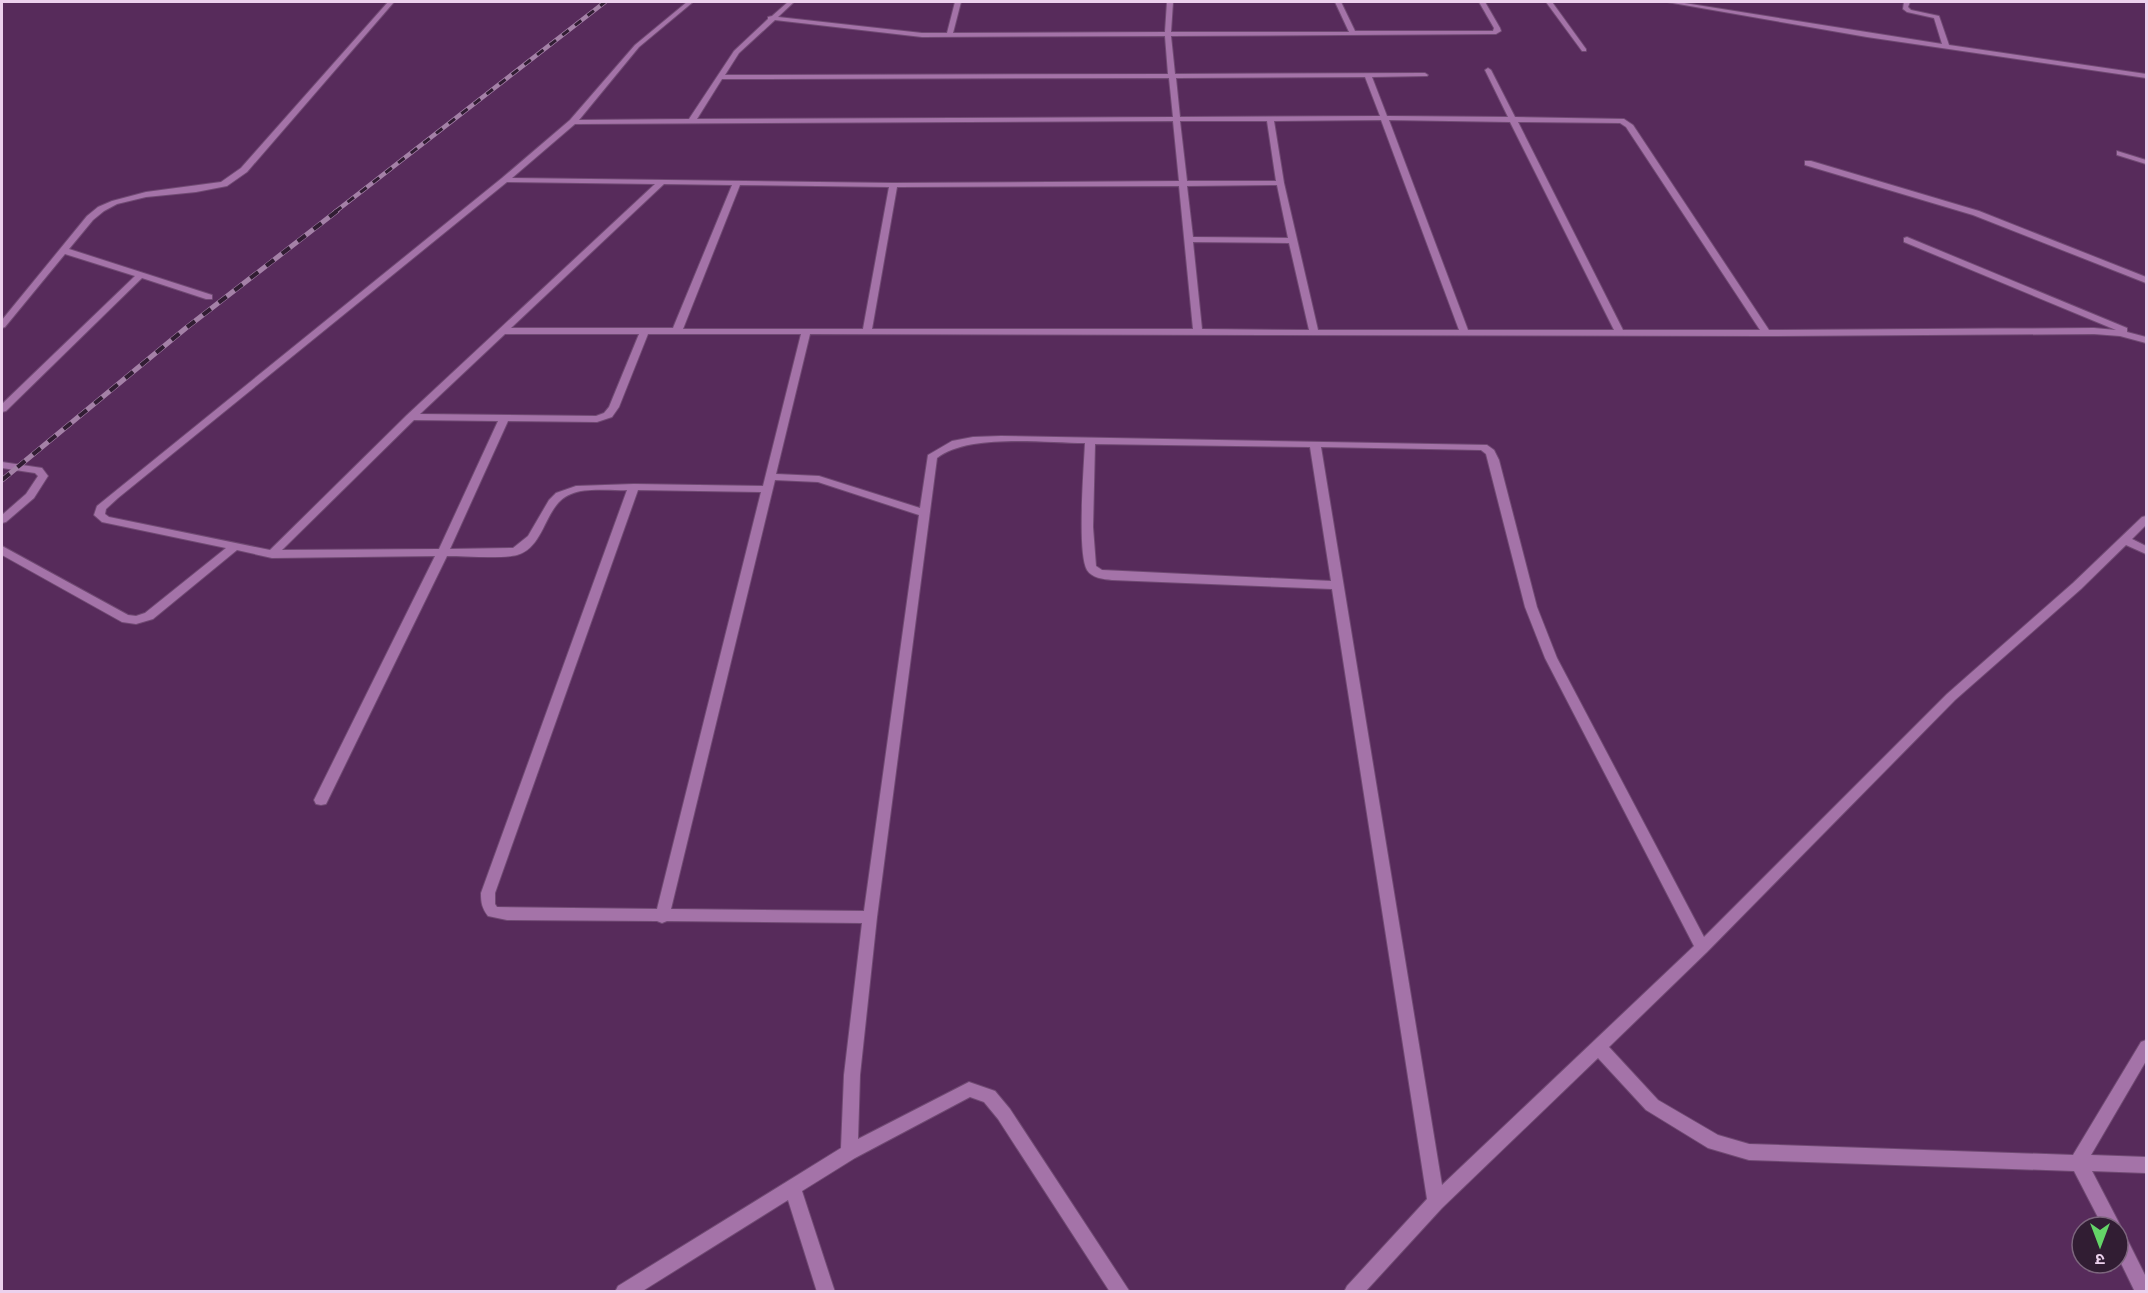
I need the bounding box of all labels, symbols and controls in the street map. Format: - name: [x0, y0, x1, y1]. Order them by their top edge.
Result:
- north arrow: [2070, 1215, 2130, 1275]
- text: उ: [2095, 1250, 2105, 1269]

